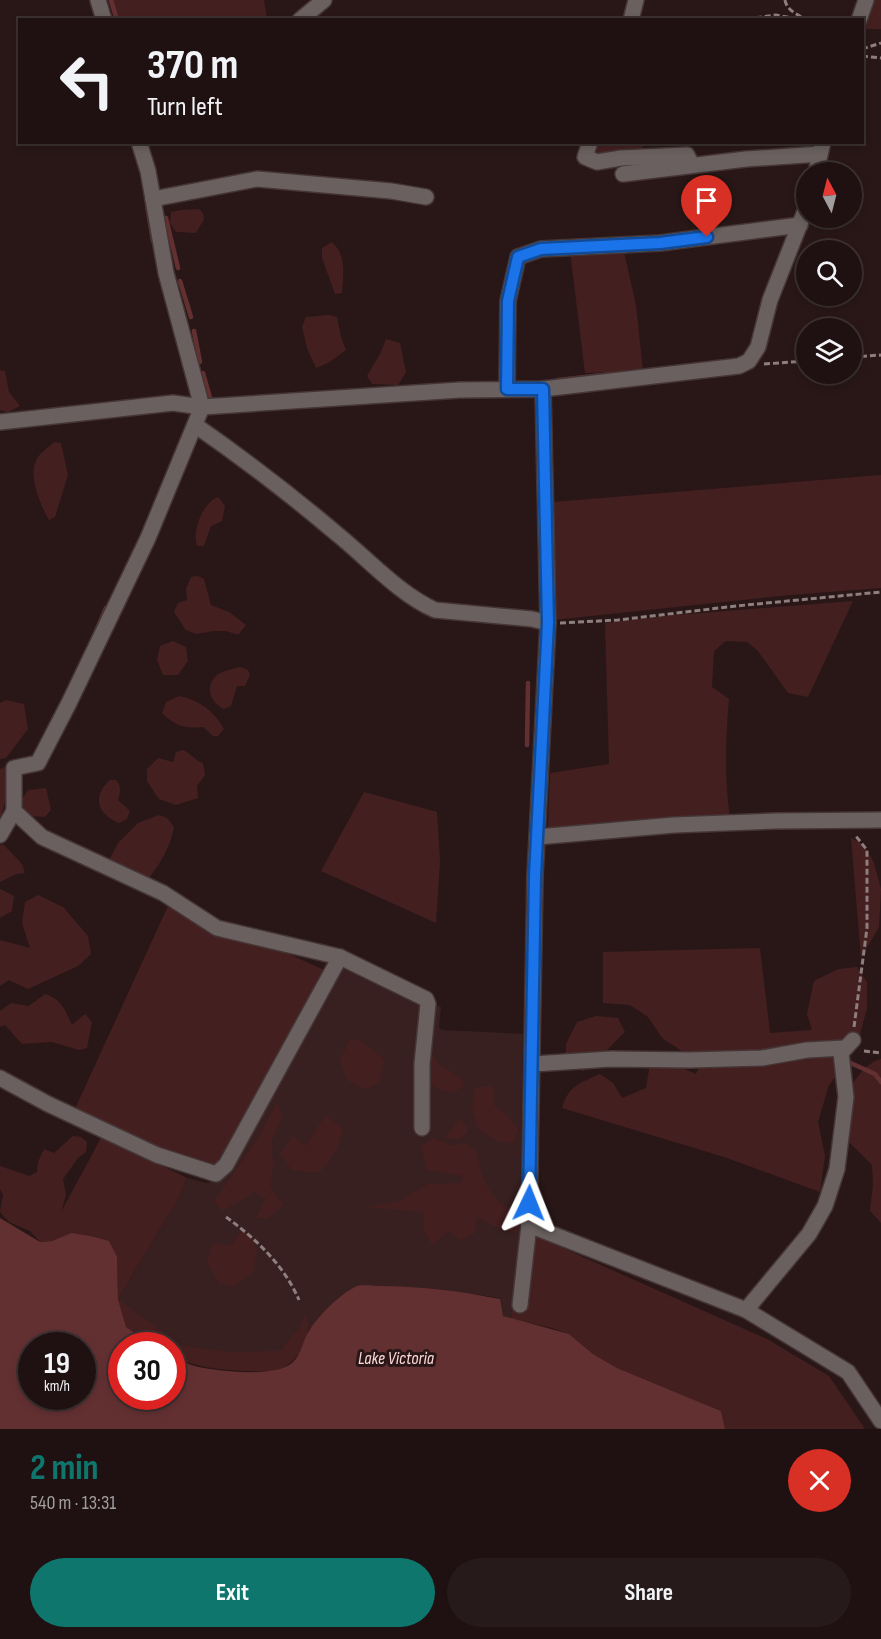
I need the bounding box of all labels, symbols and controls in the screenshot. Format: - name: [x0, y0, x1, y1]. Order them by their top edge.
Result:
- text: 370 m: [147, 40, 238, 91]
- icon: left: [48, 42, 126, 120]
- text: Turn left: [147, 91, 223, 123]
- north arrow: [796, 162, 862, 228]
- map controls: [796, 162, 862, 384]
- pin: [681, 175, 732, 237]
- icon: arrive: [690, 184, 723, 217]
- button: search: [796, 240, 862, 306]
- button: layers: [796, 318, 862, 384]
- position arrow: [497, 1171, 561, 1235]
- speed limit sign: 30: [108, 1332, 186, 1410]
- text: 19: [44, 1346, 70, 1382]
- water label: Lake Victoria: [358, 1348, 435, 1369]
- text: km/h: [44, 1377, 70, 1396]
- text: 2 min: [30, 1447, 99, 1490]
- button: close: [788, 1449, 851, 1512]
- text: 540 m · 13:31: [30, 1491, 116, 1515]
- button: Exit: [30, 1558, 435, 1627]
- button: Share: [447, 1558, 851, 1627]

